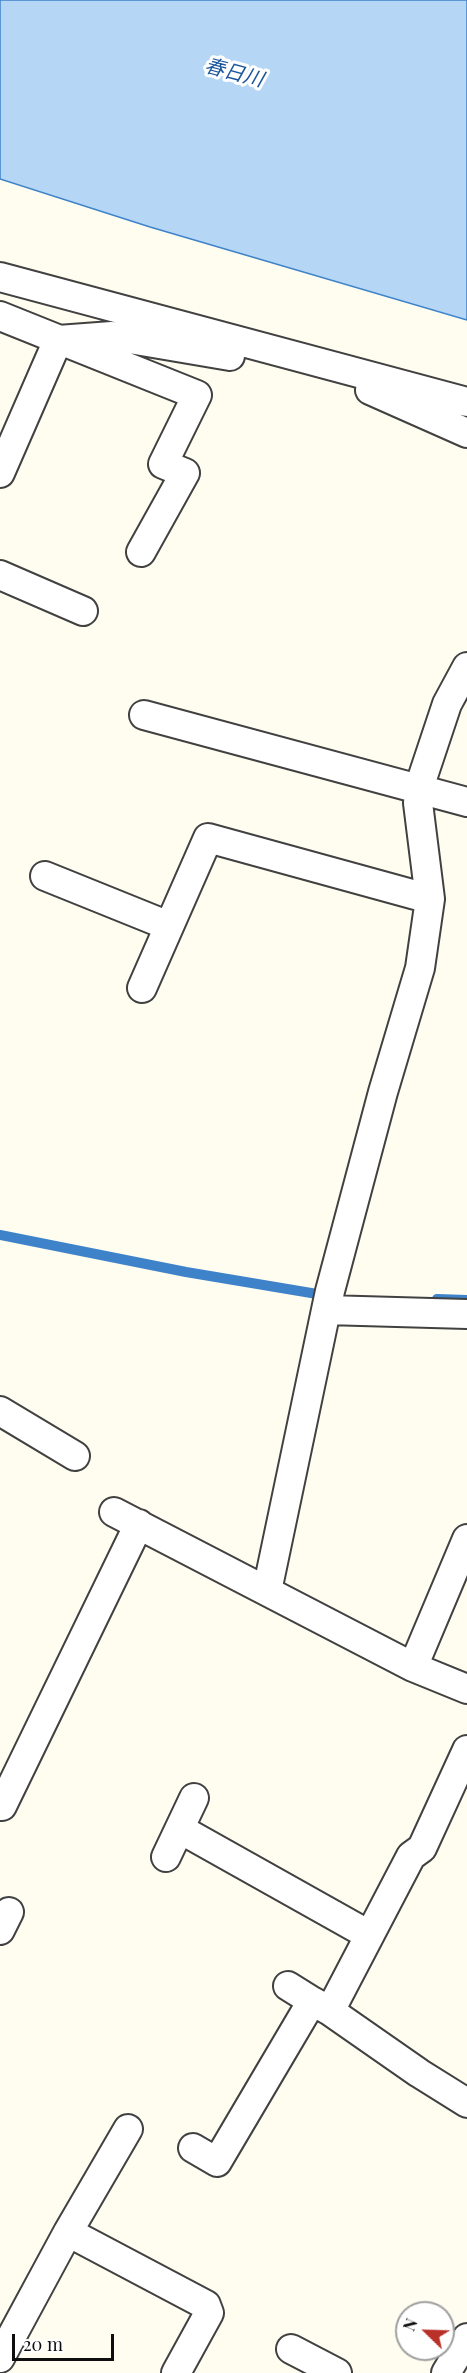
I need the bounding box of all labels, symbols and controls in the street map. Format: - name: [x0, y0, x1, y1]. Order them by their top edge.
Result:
- water label: 春日川: [202, 54, 266, 92]
- north arrow: [395, 2301, 455, 2361]
- text: N: [398, 2315, 422, 2334]
- scale bar: [15, 2322, 117, 2360]
- text: 20 m: [23, 2332, 63, 2356]

